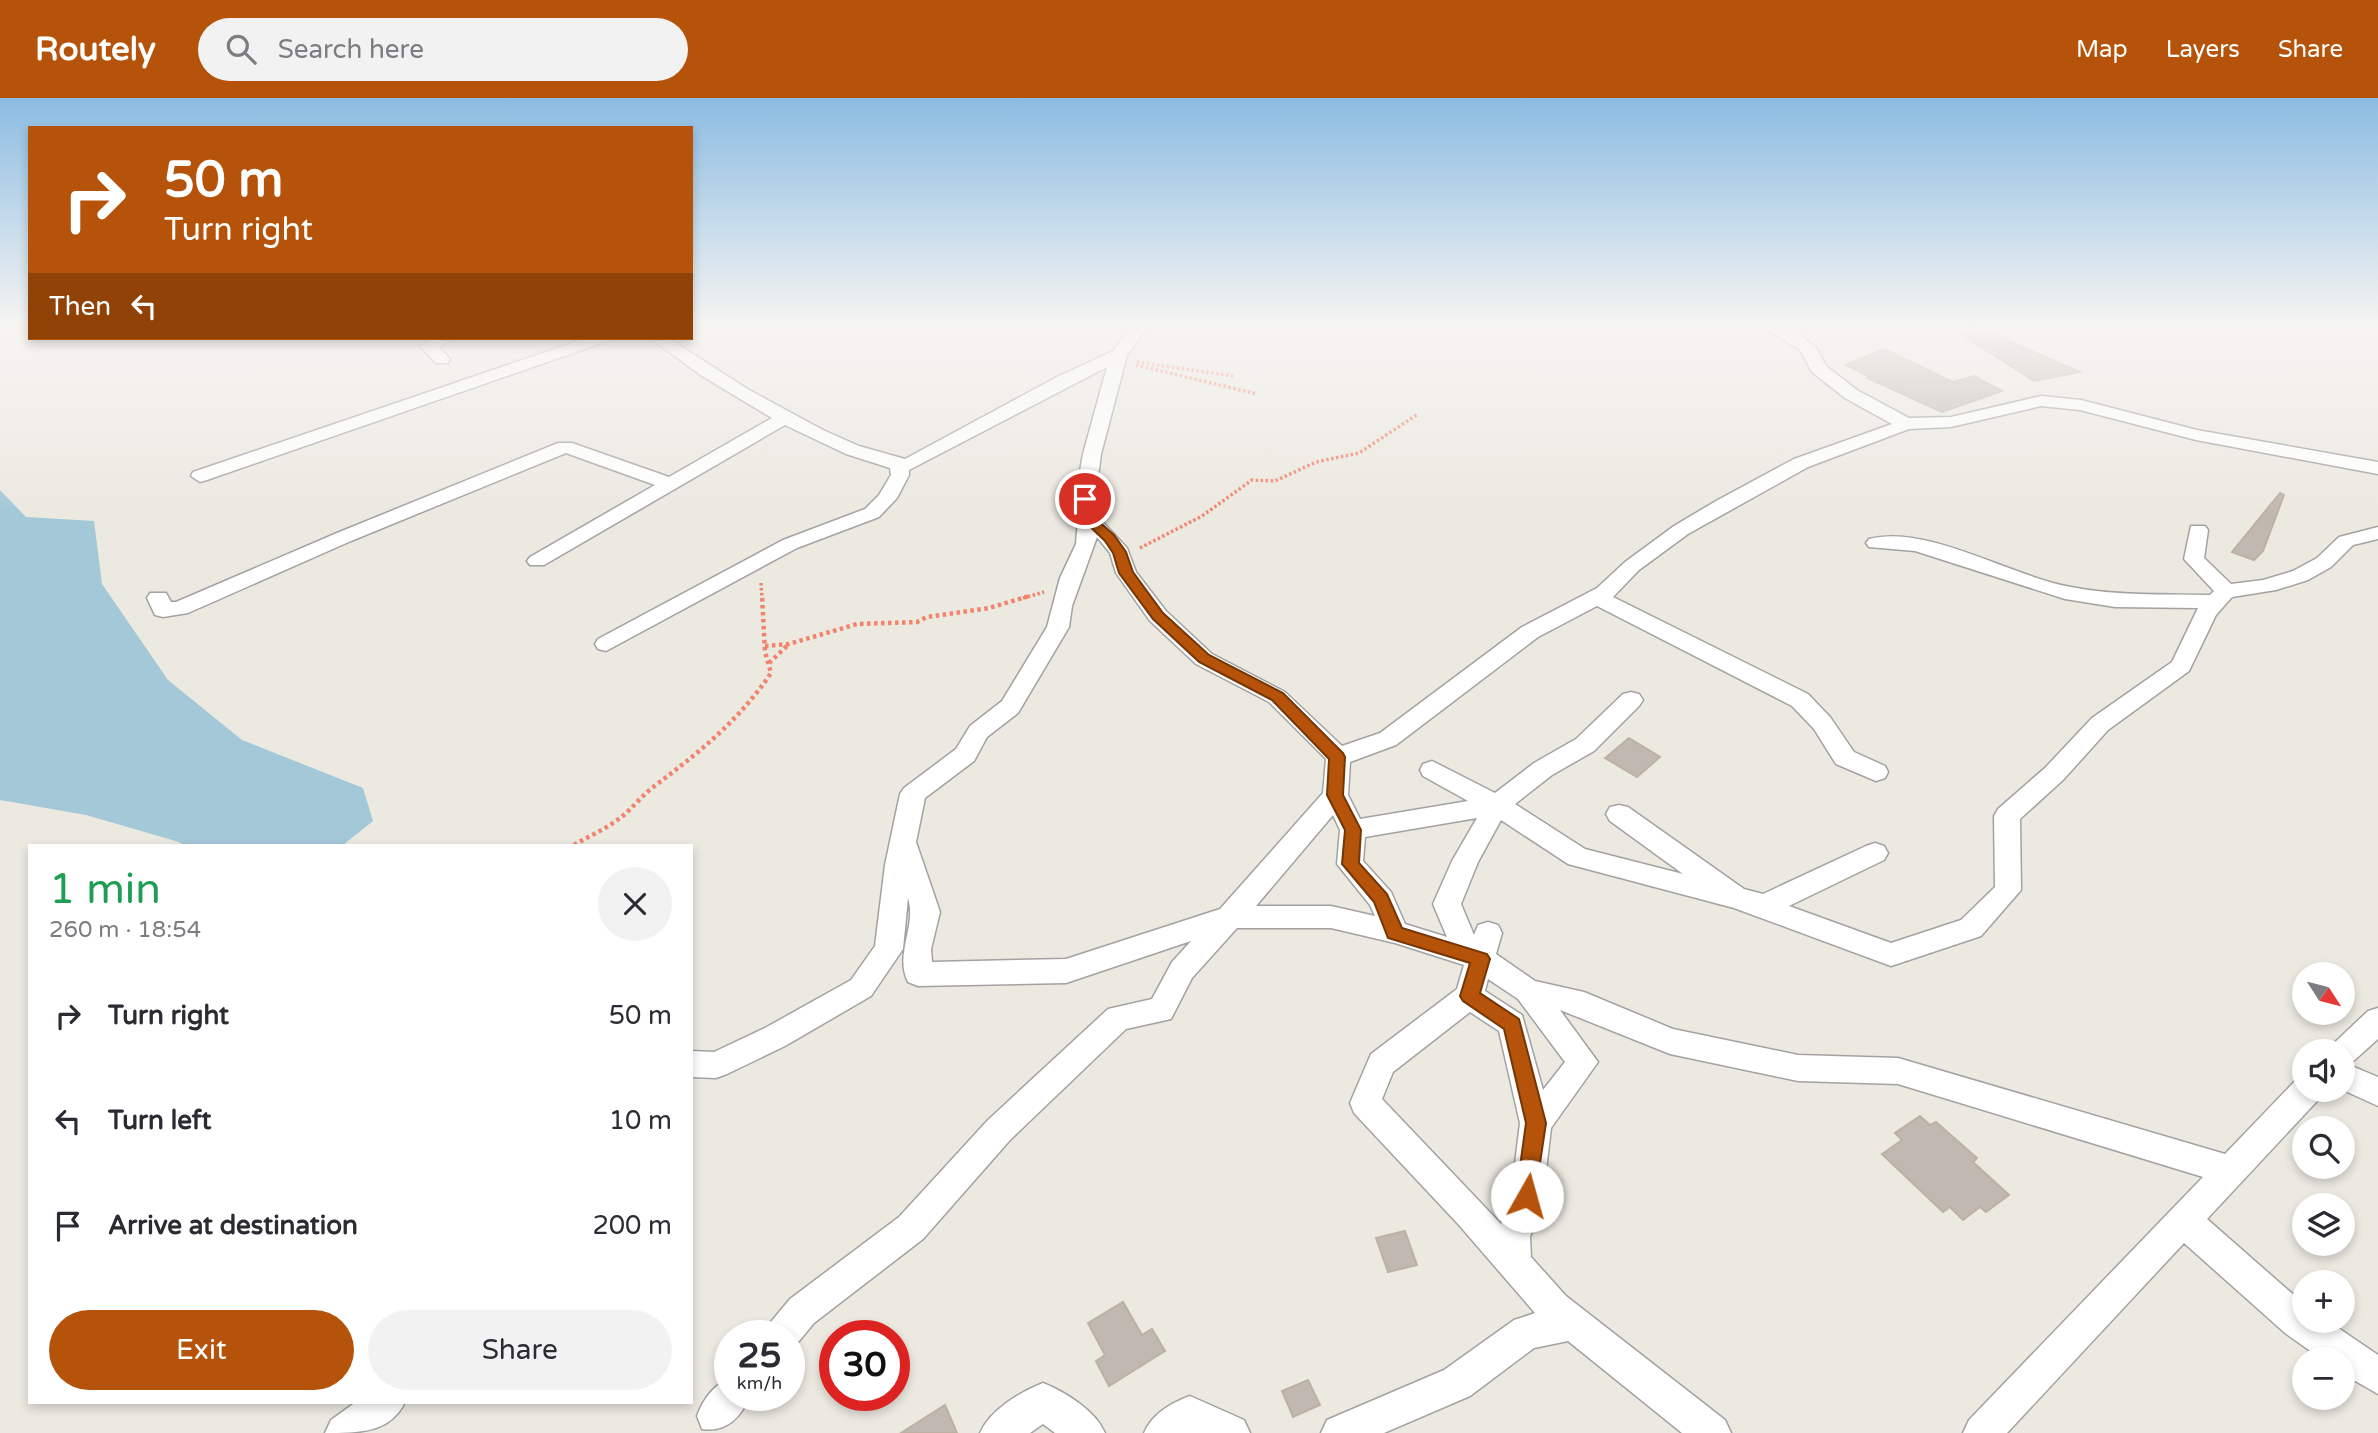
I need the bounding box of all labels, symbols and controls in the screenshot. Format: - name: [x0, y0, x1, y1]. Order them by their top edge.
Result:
- search box: [198, 18, 688, 81]
- text: Routely: [35, 30, 156, 69]
- icon: search: [222, 30, 260, 68]
- text: Search here: [278, 34, 424, 65]
- text: Map: [2076, 35, 2128, 64]
- text: Layers: [2166, 35, 2240, 64]
- text: Share: [2278, 35, 2343, 64]
- text: 50 m: [164, 151, 283, 210]
- icon: right: [49, 154, 140, 245]
- text: Turn right: [164, 211, 313, 249]
- icon: left: [125, 287, 163, 325]
- text: Then: [49, 291, 111, 322]
- pin: [1055, 469, 1115, 529]
- icon: arrive: [1066, 480, 1104, 518]
- text: 1 min: [49, 864, 161, 915]
- button: close: [598, 867, 672, 941]
- text: 260 m · 18:54: [49, 916, 201, 944]
- north arrow: [2292, 962, 2356, 1026]
- map controls: [2292, 962, 2355, 1410]
- icon: right: [49, 997, 87, 1035]
- text: Turn right: [108, 1000, 229, 1031]
- text: 50 m: [609, 1000, 672, 1031]
- button: sound: [2292, 1039, 2355, 1102]
- icon: left: [49, 1102, 87, 1140]
- text: Turn left: [108, 1105, 211, 1136]
- text: 10 m: [609, 1105, 672, 1136]
- button: search: [2292, 1116, 2355, 1179]
- position arrow: [1490, 1159, 1564, 1233]
- button: layers: [2292, 1193, 2355, 1256]
- icon: arrive: [49, 1207, 87, 1245]
- text: Arrive at destination: [108, 1210, 358, 1241]
- text: 200 m: [592, 1210, 672, 1241]
- button: +: [2292, 1270, 2355, 1333]
- button: Exit: [49, 1310, 354, 1390]
- button: Share: [368, 1310, 672, 1390]
- speed limit sign: 30: [819, 1320, 910, 1411]
- text: 25: [738, 1335, 781, 1377]
- button: −: [2292, 1347, 2355, 1410]
- text: km/h: [737, 1372, 782, 1394]

